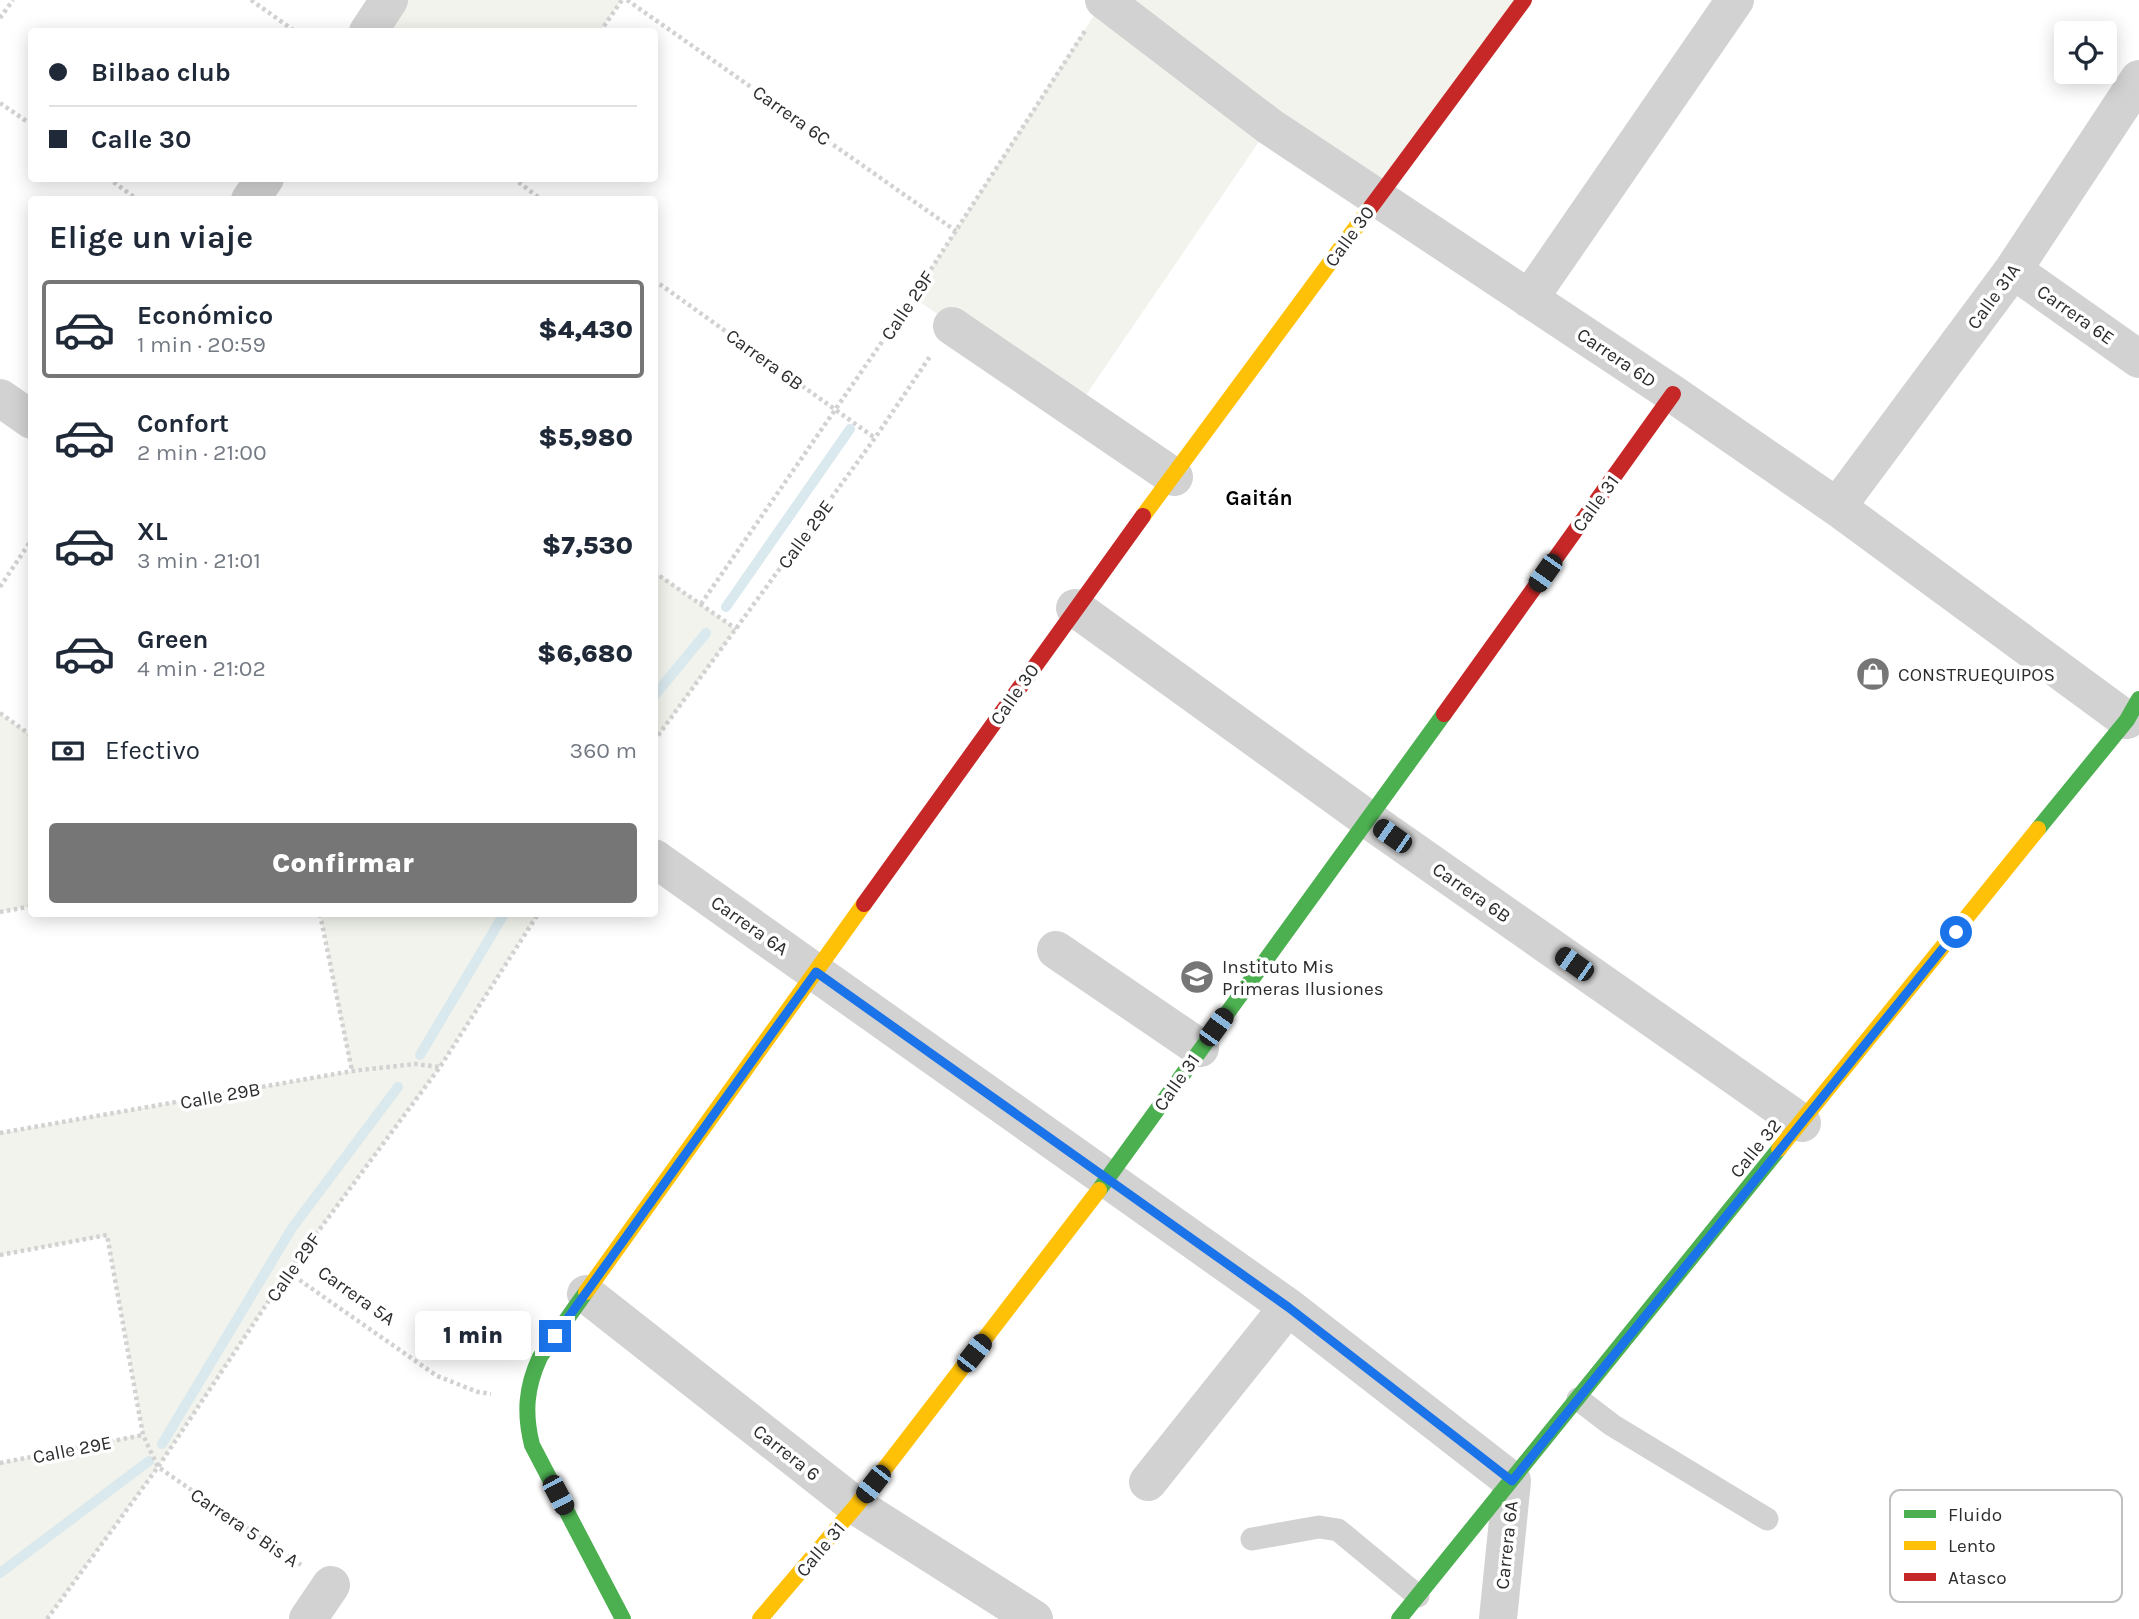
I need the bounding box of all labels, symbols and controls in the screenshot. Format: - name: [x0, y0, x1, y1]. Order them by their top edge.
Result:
- map controls: [2054, 21, 2117, 84]
- button: locate: [2054, 21, 2117, 84]
- text: Bilbao club: [91, 57, 231, 88]
- street label: Carrera 6C: [748, 81, 835, 151]
- text: Calle 30: [91, 124, 192, 155]
- street label: Calle 30: [1320, 202, 1379, 271]
- text: Elige un viaje: [49, 219, 253, 256]
- street label: Calle 31A: [1963, 260, 2025, 334]
- street label: Calle 29F: [877, 267, 939, 344]
- street label: Carrera 6E: [2033, 280, 2118, 349]
- icon: car: [53, 298, 116, 361]
- text: Económico: [137, 300, 273, 331]
- text: $4,430: [538, 314, 633, 345]
- street label: Carrera 6D: [1573, 323, 1660, 392]
- street label: Carrera 6B: [721, 324, 807, 395]
- text: 1 min · 20:59: [137, 331, 266, 358]
- icon: car: [53, 406, 116, 469]
- text: Confort: [137, 408, 229, 439]
- text: $5,980: [538, 422, 633, 453]
- text: 2 min · 21:00: [137, 439, 267, 466]
- street label: Calle 31: [1568, 471, 1624, 536]
- district label: Gaitán: [1225, 486, 1293, 510]
- street label: Calle 29E: [773, 496, 838, 573]
- icon: car: [53, 514, 116, 577]
- text: XL: [137, 516, 168, 547]
- text: $7,530: [542, 530, 633, 561]
- text: 3 min · 21:01: [137, 547, 261, 574]
- car: [1525, 550, 1566, 596]
- icon: car: [53, 622, 116, 685]
- text: Green: [137, 624, 209, 655]
- text: $6,680: [537, 638, 633, 669]
- text: 4 min · 21:02: [137, 655, 266, 682]
- shop icon: CONSTRUEQUIPOS: [1854, 655, 1892, 693]
- street label: Calle 30: [986, 660, 1044, 729]
- place label: CONSTRUEQUIPOS: [1898, 664, 2055, 686]
- icon: cash: [49, 732, 87, 770]
- text: Efectivo: [105, 735, 200, 766]
- text: 360 m: [570, 737, 637, 764]
- car: [1369, 815, 1416, 857]
- button: Confirmar: [49, 823, 637, 903]
- street label: Carrera 6B: [1428, 858, 1515, 928]
- street label: Carrera 6A: [707, 891, 792, 960]
- route start: [1940, 916, 1972, 948]
- car: [1551, 943, 1598, 985]
- place label: Instituto Mis Primeras Ilusiones: [1222, 956, 1384, 1000]
- school or university icon: Instituto Mis Primeras Ilusiones: [1178, 958, 1216, 996]
- car: [1196, 1004, 1237, 1050]
- street label: Calle 31: [1149, 1050, 1204, 1115]
- street label: Calle 29B: [178, 1078, 262, 1114]
- street label: Calle 32: [1725, 1115, 1786, 1182]
- street label: Calle 29F: [262, 1229, 326, 1306]
- street label: Carrera 5A: [314, 1261, 399, 1330]
- callout: 1 min: [415, 1312, 530, 1360]
- route end: [539, 1320, 571, 1352]
- text: 1 min: [443, 1322, 503, 1349]
- car: [953, 1330, 996, 1376]
- street label: Carrera 6: [749, 1420, 824, 1486]
- street label: Calle 29E: [31, 1432, 113, 1468]
- car: [852, 1461, 895, 1507]
- car: [539, 1472, 578, 1518]
- street label: Carrera 5 Bis A: [186, 1484, 303, 1572]
- legend: [1890, 1490, 2122, 1602]
- street label: Carrera 6A: [1491, 1499, 1523, 1591]
- text: Fluido: [1948, 1504, 2002, 1526]
- street label: Calle 31: [792, 1518, 850, 1581]
- text: Lento: [1948, 1535, 1996, 1557]
- text: Atasco: [1948, 1567, 2007, 1589]

